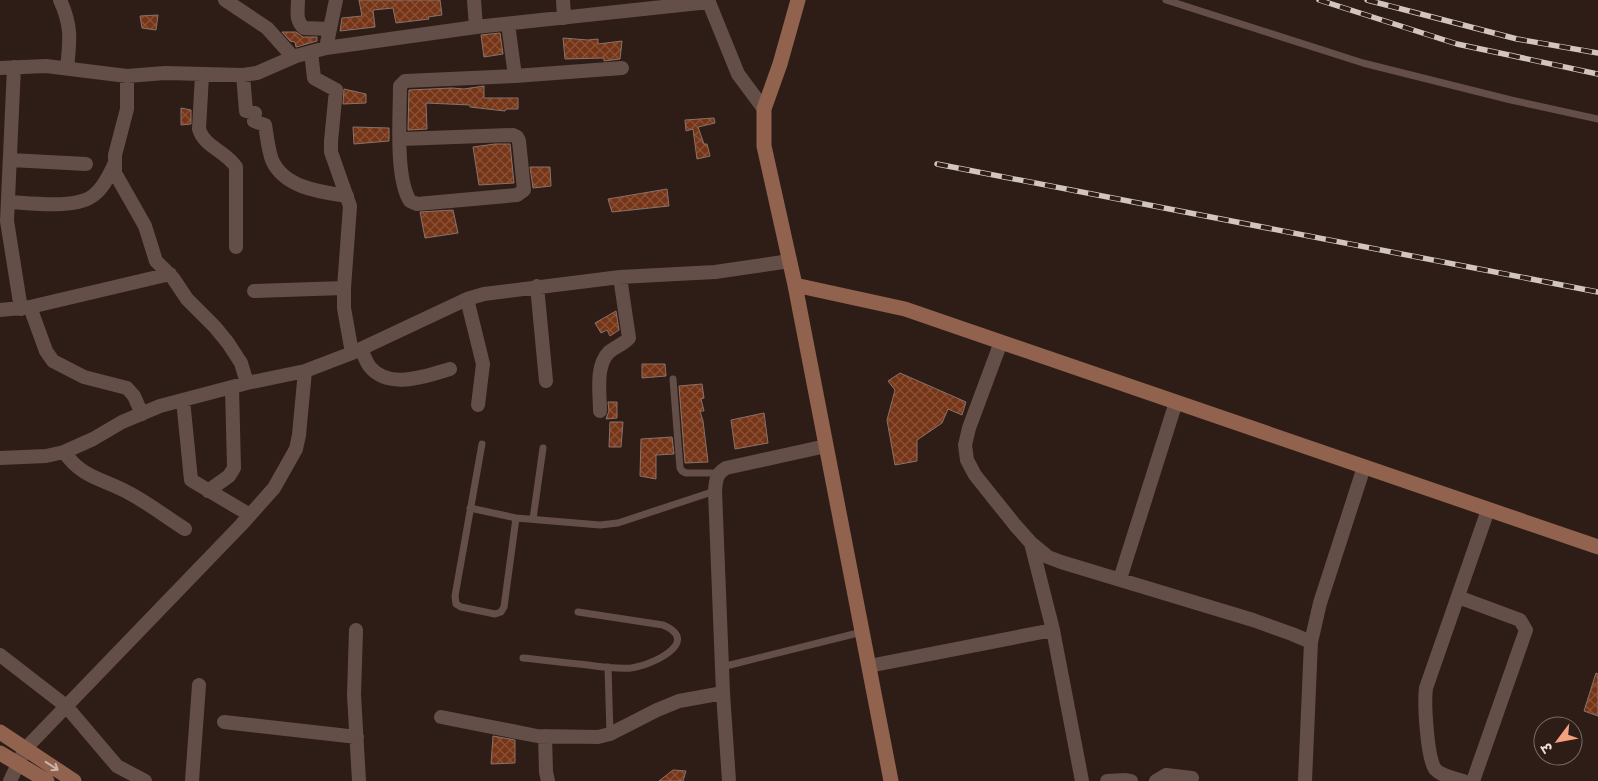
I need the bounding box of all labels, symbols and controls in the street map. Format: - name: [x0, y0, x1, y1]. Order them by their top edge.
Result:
- north arrow: [1533, 716, 1583, 766]
- text: उ: [1536, 738, 1558, 757]
- one-way arrow: [44, 761, 58, 771]

